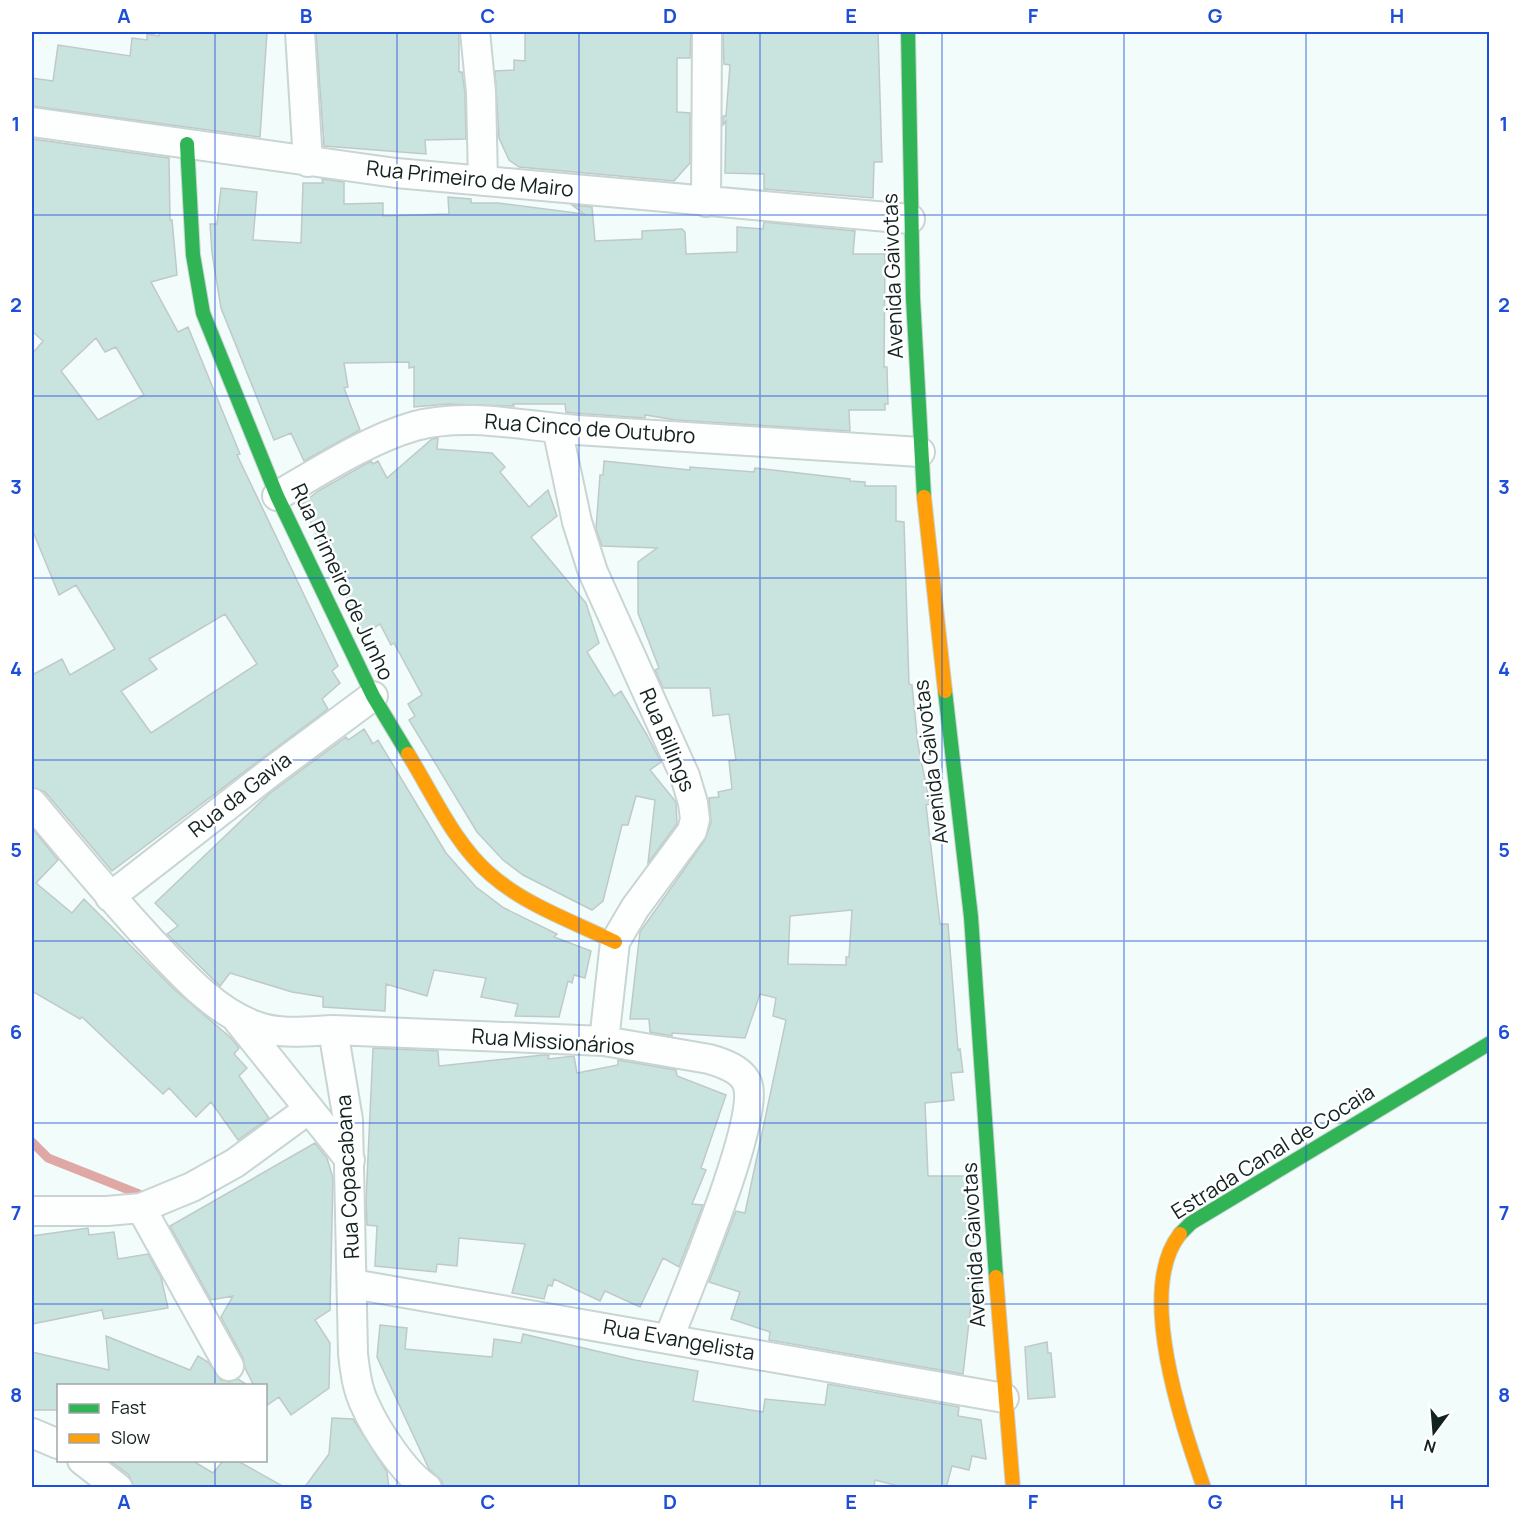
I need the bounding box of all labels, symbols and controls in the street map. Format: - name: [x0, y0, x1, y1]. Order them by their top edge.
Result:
- text: A: [117, 2, 131, 29]
- text: B: [300, 2, 313, 29]
- text: C: [481, 2, 495, 29]
- text: D: [663, 2, 677, 29]
- text: E: [845, 2, 857, 29]
- text: F: [1028, 2, 1039, 29]
- text: G: [1208, 2, 1223, 29]
- text: H: [1390, 2, 1404, 29]
- text: 1: [12, 110, 20, 137]
- text: 1: [1500, 110, 1508, 137]
- street label: Rua Primeiro de Mairo: [365, 153, 575, 203]
- street label: Avenida Gaivotas: [875, 193, 909, 359]
- text: 2: [10, 291, 22, 318]
- text: 2: [1498, 291, 1510, 318]
- street label: Rua Cinco de Outubro: [484, 407, 697, 449]
- text: 3: [10, 473, 22, 500]
- text: 3: [1498, 473, 1510, 500]
- street label: Rua Primeiro de Junho: [285, 479, 401, 685]
- text: 4: [10, 655, 22, 682]
- text: 4: [1498, 655, 1510, 682]
- street label: Avenida Gaivotas: [906, 678, 954, 846]
- street label: Rua Billings: [634, 684, 702, 796]
- street label: Rua da Gavia: [182, 745, 297, 843]
- text: 5: [10, 836, 22, 863]
- text: 5: [1498, 836, 1510, 863]
- text: 6: [10, 1018, 22, 1045]
- text: 6: [1498, 1018, 1510, 1045]
- street label: Rua Missionários: [471, 1021, 636, 1061]
- street label: Estrada Canal de Cocaia: [1166, 1077, 1379, 1225]
- street label: Rua Copacabana: [329, 1094, 365, 1260]
- street label: Avenida Gaivotas: [955, 1162, 991, 1328]
- text: 7: [11, 1199, 21, 1226]
- text: 7: [1499, 1199, 1509, 1226]
- street label: Rua Evangelista: [601, 1312, 757, 1366]
- text: 8: [10, 1381, 22, 1408]
- text: 8: [1498, 1381, 1510, 1408]
- legend: [57, 1384, 267, 1462]
- text: Fast: [111, 1395, 146, 1419]
- north arrow: [1404, 1402, 1464, 1462]
- text: Slow: [111, 1425, 151, 1449]
- text: N: [1421, 1434, 1438, 1459]
- text: A: [117, 1488, 131, 1515]
- text: B: [300, 1488, 313, 1515]
- text: C: [481, 1488, 495, 1515]
- text: D: [663, 1488, 677, 1515]
- text: E: [845, 1488, 857, 1515]
- text: F: [1028, 1488, 1039, 1515]
- text: G: [1208, 1488, 1223, 1515]
- text: H: [1390, 1488, 1404, 1515]

